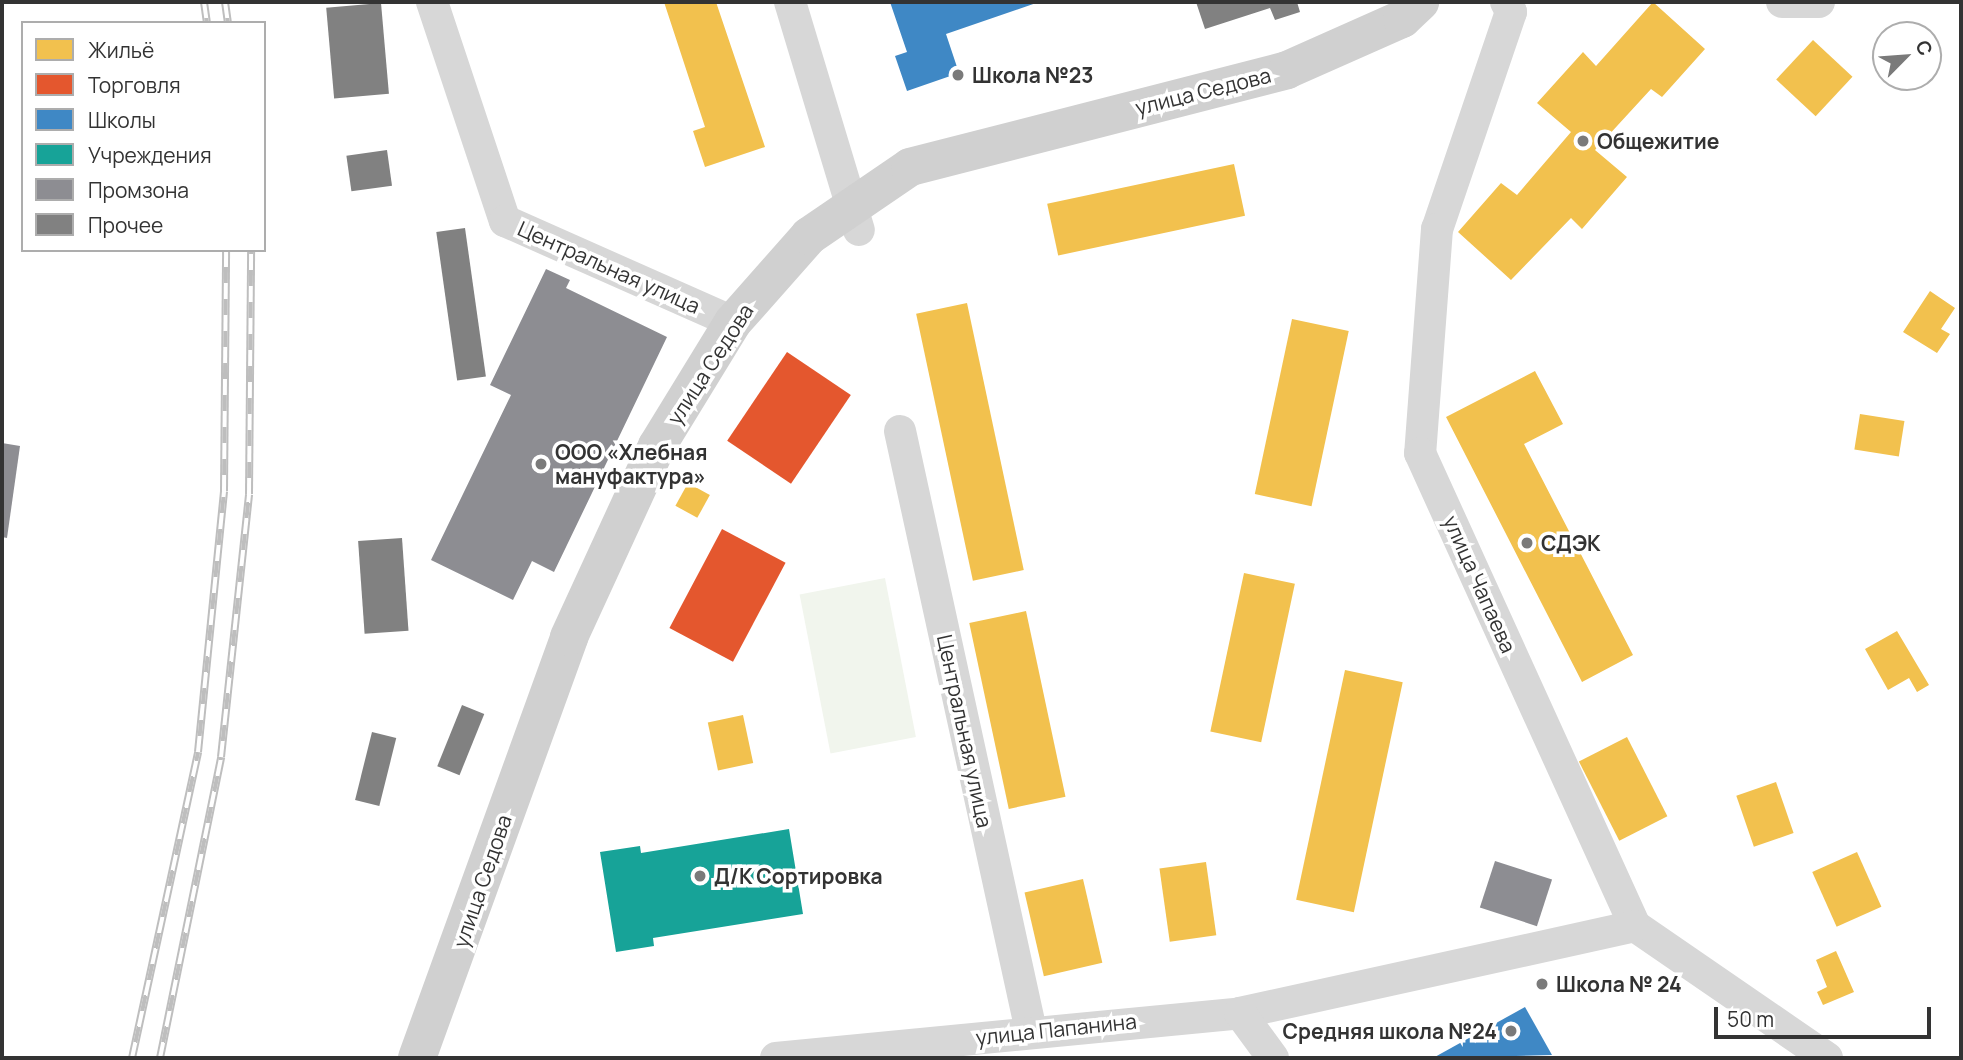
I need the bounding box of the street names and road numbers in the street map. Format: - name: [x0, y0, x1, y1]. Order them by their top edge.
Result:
- street label: улица Седова: [1133, 62, 1273, 120]
- street label: Центральная улица: [514, 215, 704, 319]
- street label: улица Седова: [662, 299, 758, 429]
- street label: улица Чапаева: [1438, 511, 1522, 657]
- street label: Центральная улица: [932, 632, 998, 830]
- street label: улица Седова: [448, 811, 516, 951]
- street label: улица Папанина: [974, 1008, 1138, 1050]

